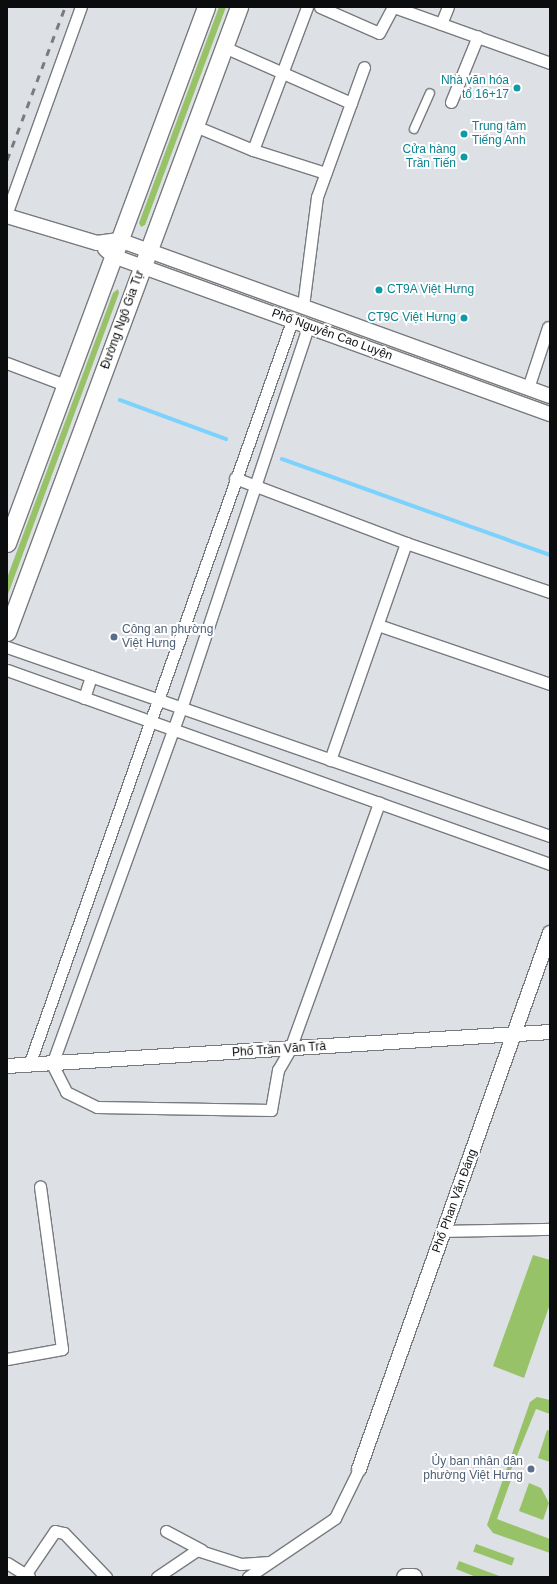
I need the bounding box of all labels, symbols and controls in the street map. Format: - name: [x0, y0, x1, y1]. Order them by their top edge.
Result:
- place label: Nhà văn hóa tổ 16+17: [441, 74, 509, 102]
- marker: Nhà văn hóa tổ 16+17: [512, 83, 522, 93]
- place label: Trung tâm Tiếng Anh: [472, 120, 526, 148]
- marker: Trung tâm Tiếng Anh: [459, 129, 469, 139]
- place label: Cửa hàng Trần Tiến: [403, 143, 456, 171]
- marker: Cửa hàng Trần Tiến: [459, 152, 469, 162]
- street label: Đường Ngô Gia Tự: [98, 269, 148, 371]
- place label: CT9A Việt Hưng: [387, 283, 475, 297]
- marker: CT9A Việt Hưng: [374, 285, 384, 295]
- street label: Phố Nguyễn Cao Luyện: [270, 306, 394, 364]
- place label: CT9C Việt Hưng: [367, 311, 456, 325]
- marker: CT9C Việt Hưng: [459, 313, 469, 323]
- place label: Công an phường Việt Hưng: [122, 623, 213, 651]
- marker: Công an phường Việt Hưng: [109, 632, 119, 642]
- street label: Phố Trần Văn Trà: [231, 1040, 327, 1060]
- street label: Phố Phan Văn Đáng: [430, 1147, 480, 1255]
- place label: Ủy ban nhân dân phường Việt Hưng: [423, 1455, 523, 1483]
- marker: Ủy ban nhân dân phường Việt Hưng: [526, 1464, 536, 1474]

